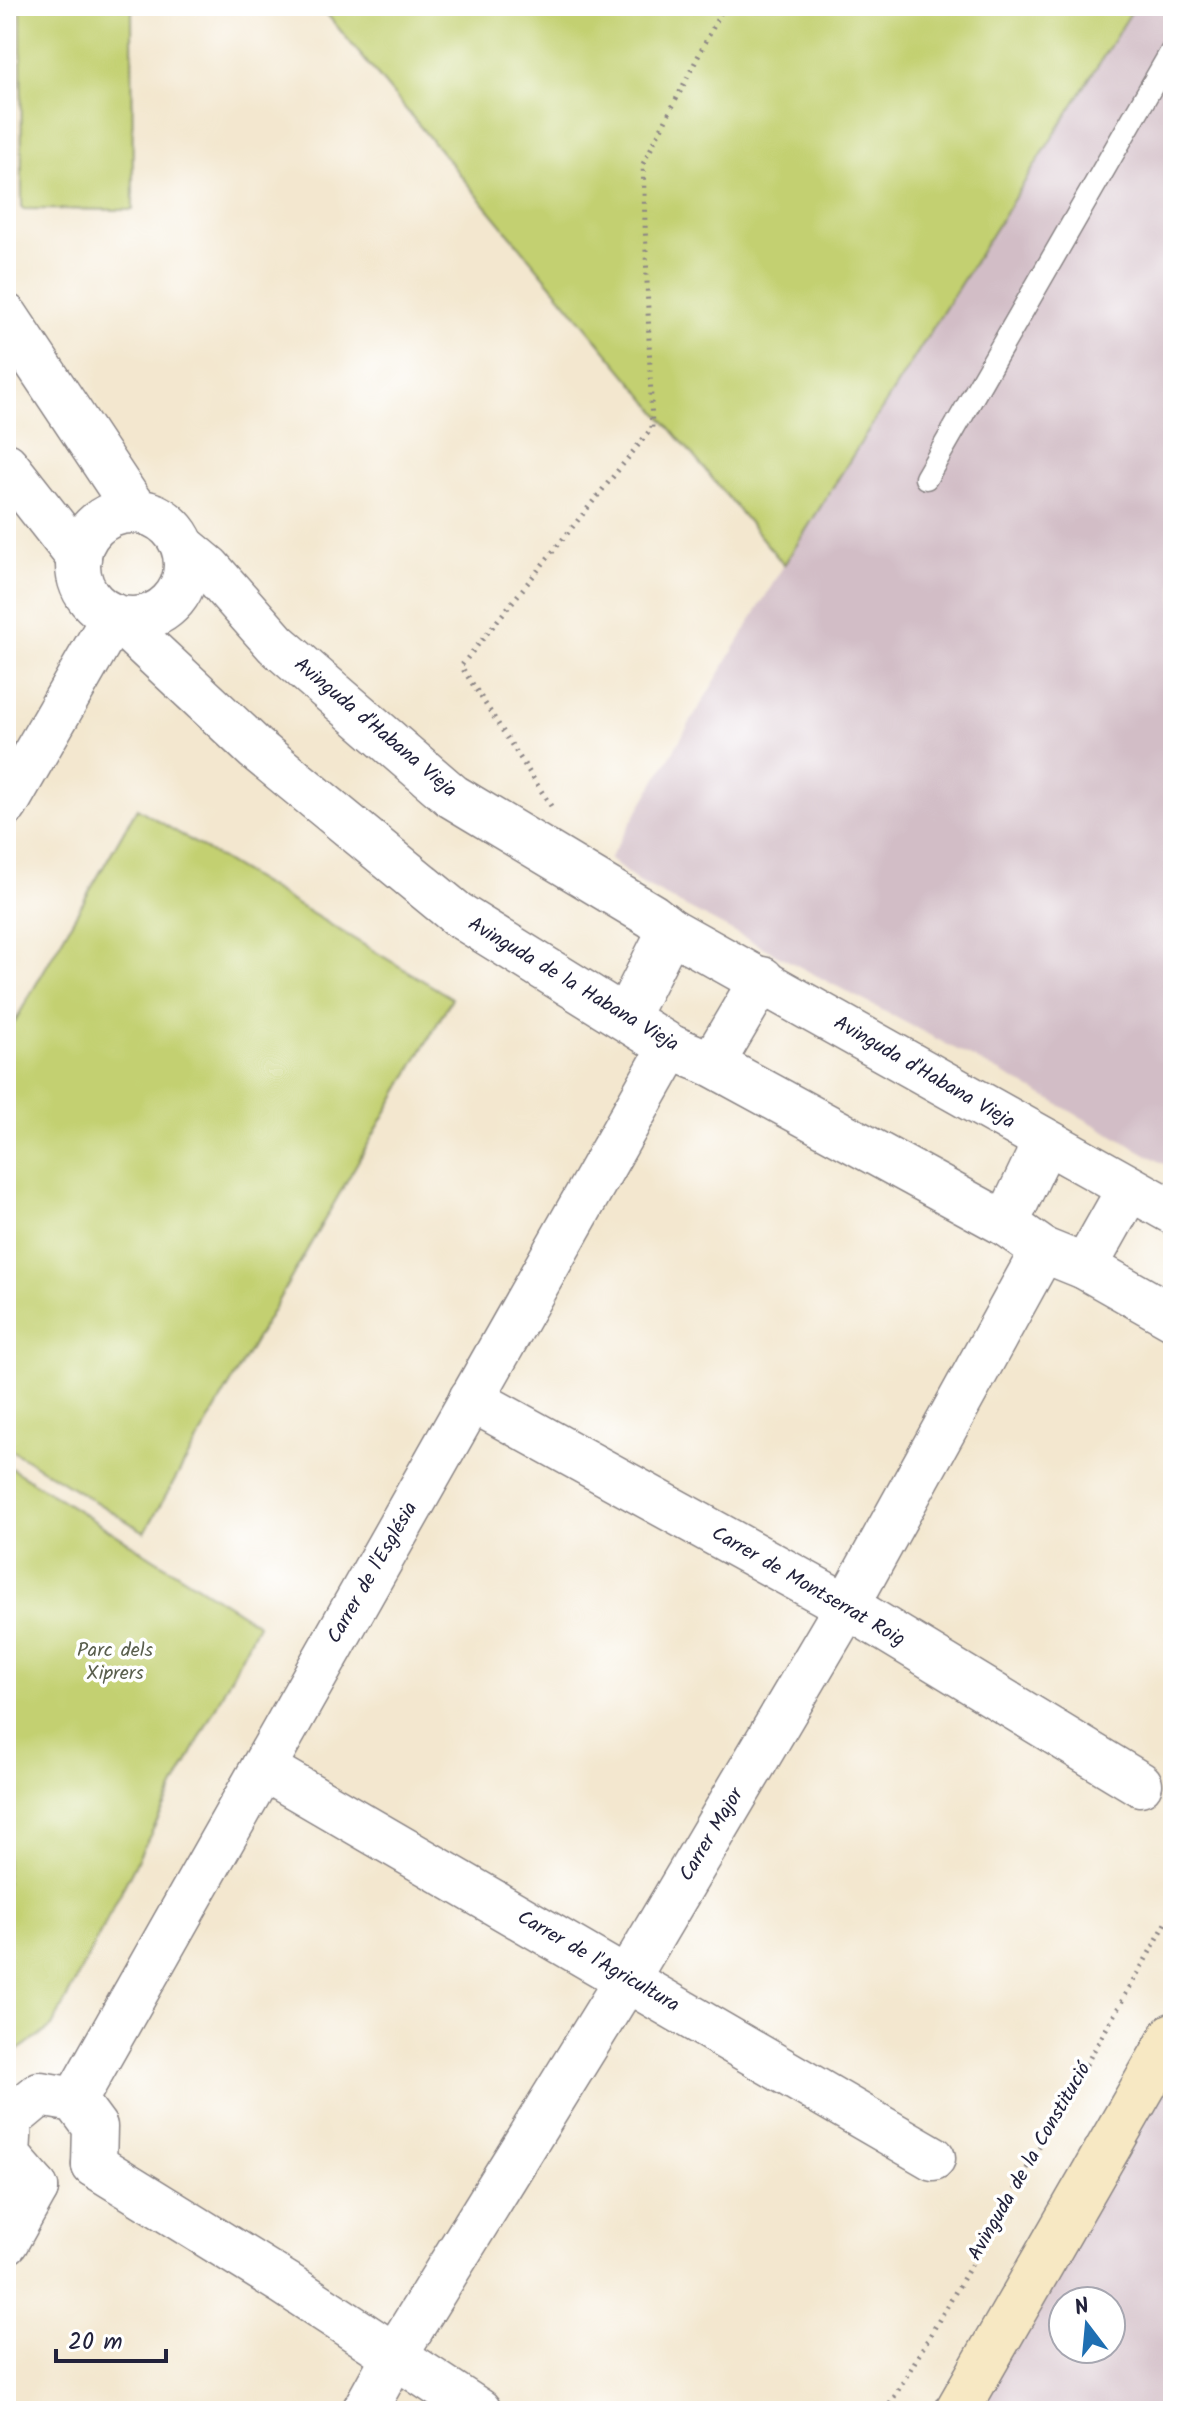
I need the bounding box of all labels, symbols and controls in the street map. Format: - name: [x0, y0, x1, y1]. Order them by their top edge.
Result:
- street label: Avinguda d'Habana Vieja: [286, 650, 464, 806]
- street label: Avinguda de la Habana Vieja: [461, 909, 685, 1061]
- street label: Avinguda d'Habana Vieja: [827, 1008, 1021, 1138]
- street label: Carrer de l'Església: [319, 1496, 427, 1650]
- street label: Carrer de Montserrat Roig: [705, 1518, 911, 1656]
- park label: Parc dels Xiprers: [77, 1635, 154, 1690]
- street label: Carrer Major: [671, 1781, 753, 1888]
- street label: Carrer de l'Agricultura: [511, 1902, 685, 2022]
- street label: Avinguda de la Constitució: [960, 2056, 1100, 2267]
- north arrow: [1047, 2285, 1127, 2365]
- text: N: [1071, 2289, 1094, 2327]
- scale bar: [56, 2313, 166, 2363]
- text: 20 m: [68, 2323, 123, 2362]

